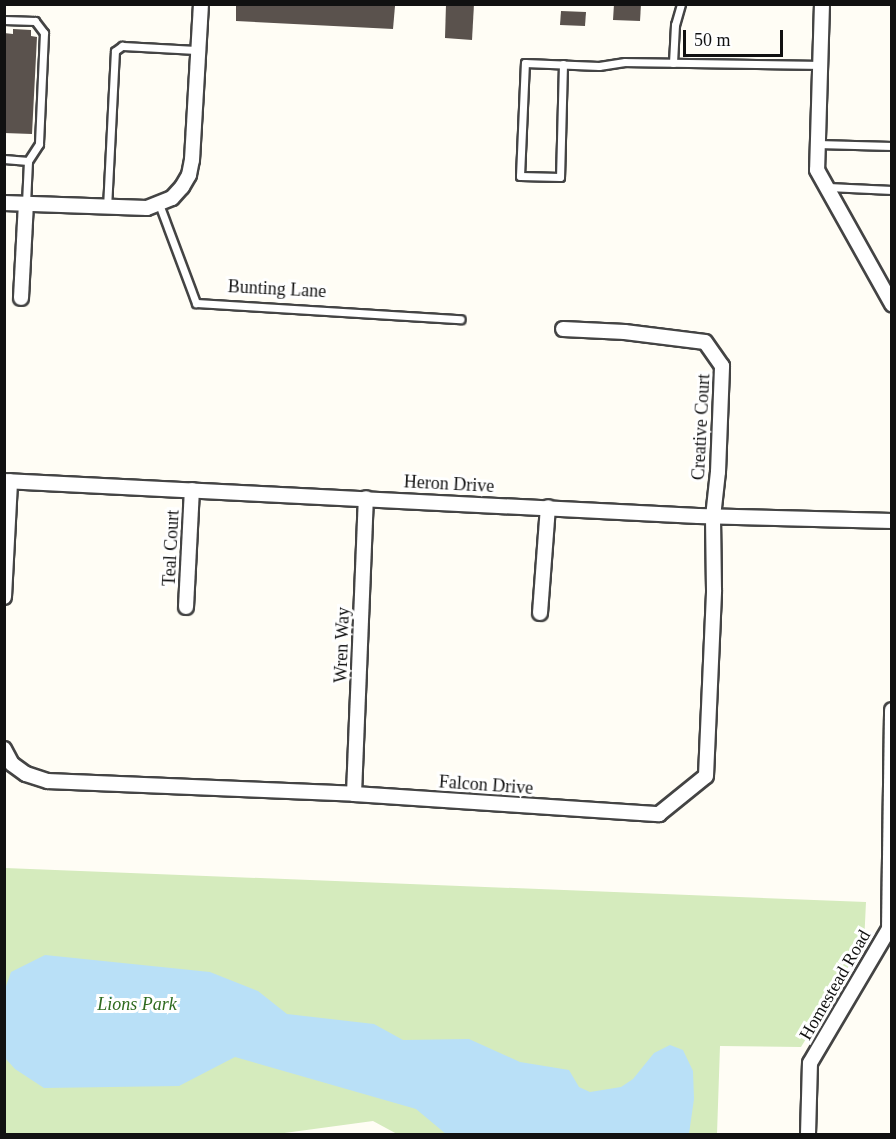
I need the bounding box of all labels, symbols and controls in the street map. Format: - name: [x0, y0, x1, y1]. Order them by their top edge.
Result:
- scale bar: [686, 18, 786, 56]
- text: 50 m: [694, 30, 731, 50]
- street label: Bunting Lane: [227, 276, 327, 302]
- street label: Creative Court: [687, 373, 715, 481]
- street label: Heron Drive: [403, 471, 495, 497]
- street label: Teal Court: [158, 509, 184, 587]
- street label: Wren Way: [330, 607, 354, 683]
- street label: Falcon Drive: [438, 771, 534, 799]
- street label: Homestead Road: [795, 926, 875, 1044]
- park label: Lions Park: [97, 993, 177, 1015]

